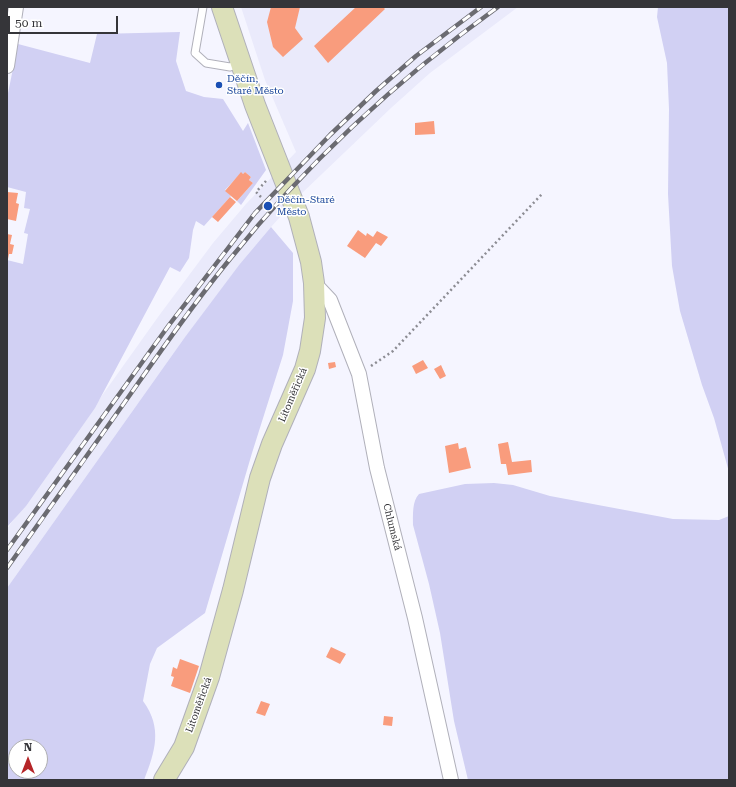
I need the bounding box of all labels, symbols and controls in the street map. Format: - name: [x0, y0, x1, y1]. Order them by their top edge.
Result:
- scale bar: [10, 8, 120, 34]
- text: 50 m: [15, 16, 42, 30]
- place label: Děčín, Staré Město: [227, 73, 284, 96]
- marker: Děčín, Staré Město: [214, 80, 224, 90]
- place label: Děčín-Staré Město: [277, 194, 335, 218]
- marker: Děčín-Staré Město: [262, 200, 274, 212]
- street label: Litoměřická: [276, 366, 310, 424]
- street label: Chlumská: [380, 502, 404, 552]
- street label: Litoměřická: [183, 676, 215, 734]
- north arrow: [8, 739, 48, 779]
- text: N: [24, 741, 32, 754]

